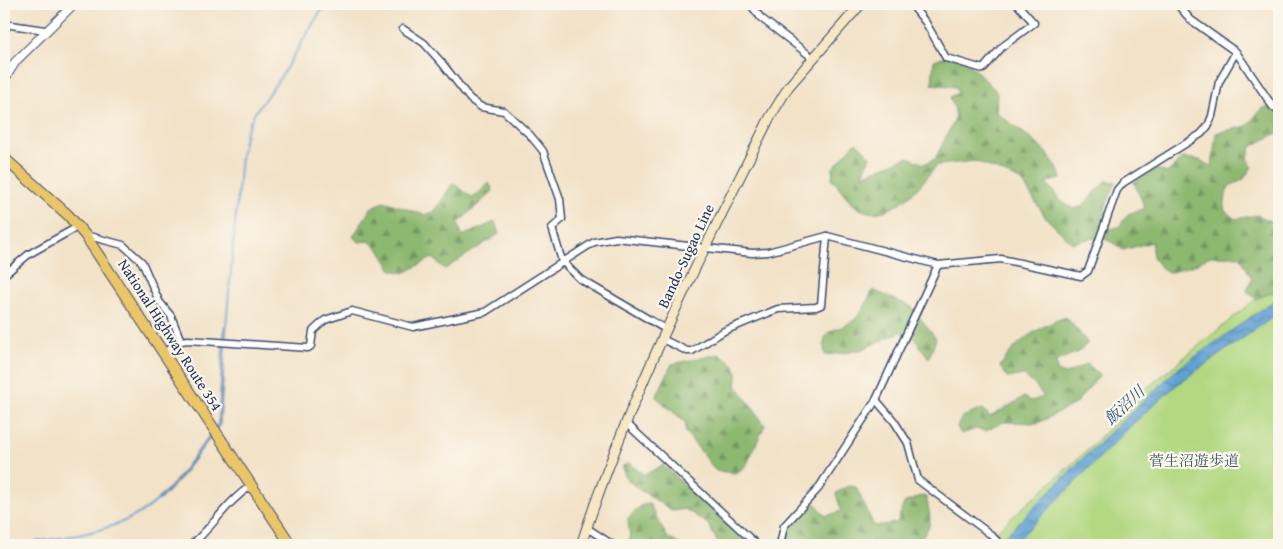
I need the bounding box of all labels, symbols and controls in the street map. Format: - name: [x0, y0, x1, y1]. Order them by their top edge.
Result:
- street label: Bando-Sugao Line: [652, 200, 719, 311]
- street label: National Highway Route 354: [113, 255, 227, 415]
- water label: 飯沼川: [1098, 378, 1151, 430]
- park label: 菅生沼遊歩道: [1149, 450, 1239, 471]

